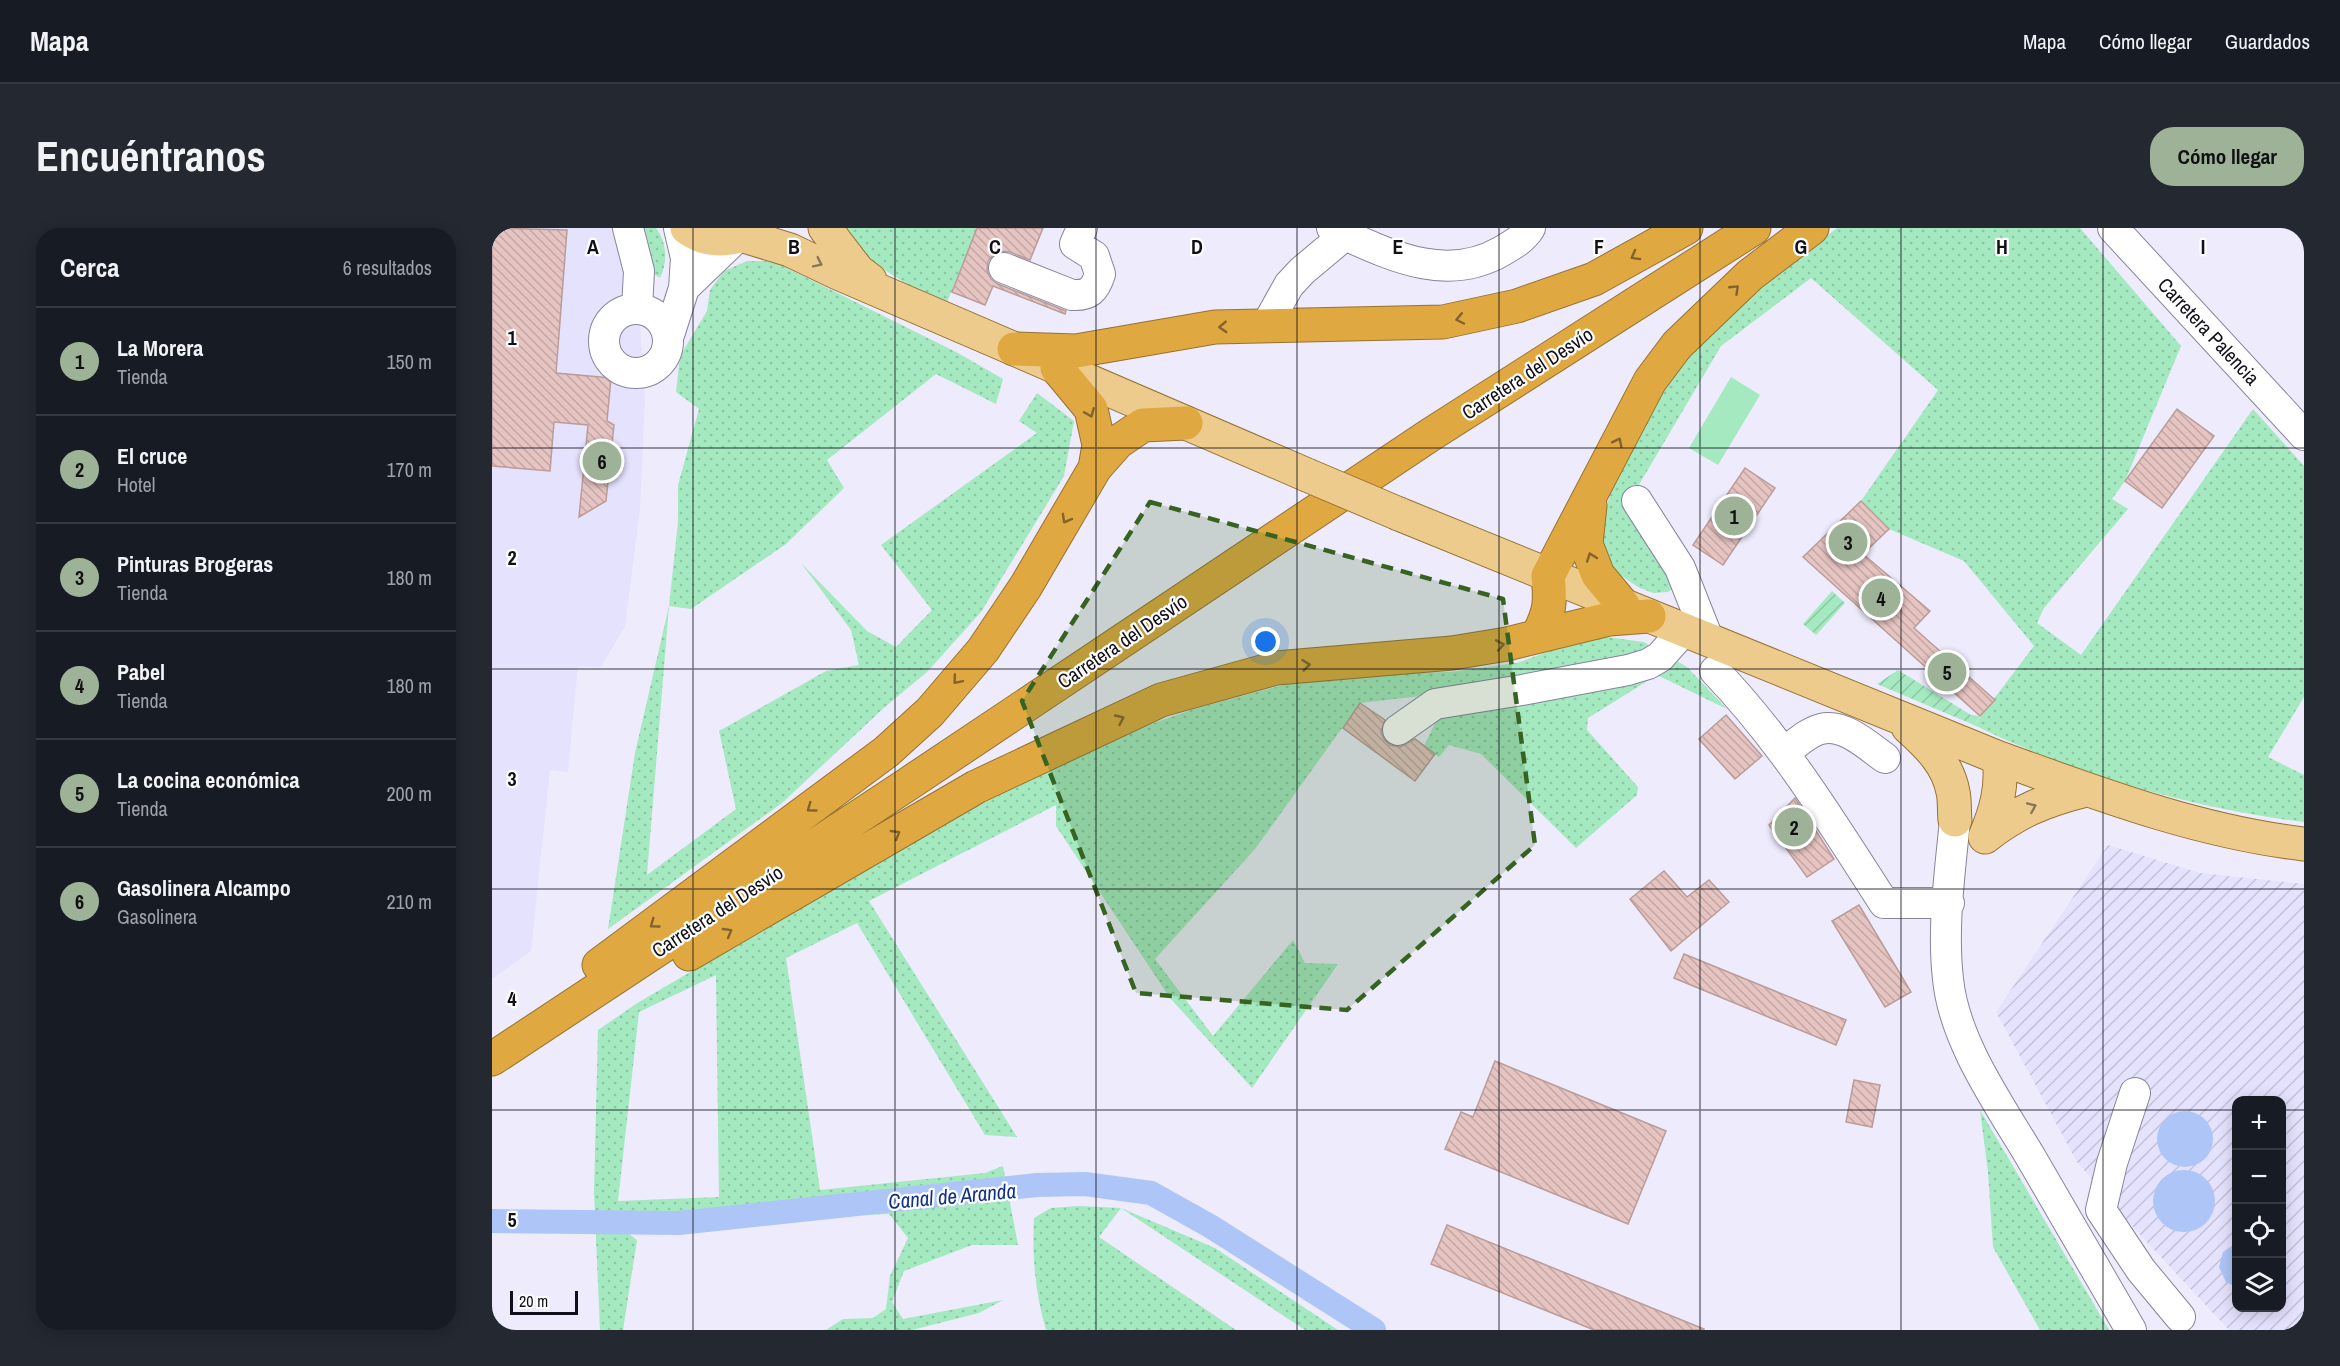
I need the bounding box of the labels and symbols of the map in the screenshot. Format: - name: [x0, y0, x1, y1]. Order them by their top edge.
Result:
- text: A: [587, 233, 599, 260]
- text: B: [788, 233, 800, 260]
- text: C: [989, 233, 1001, 260]
- text: D: [1191, 233, 1203, 260]
- text: E: [1393, 233, 1404, 260]
- text: F: [1594, 233, 1604, 260]
- text: G: [1795, 233, 1807, 260]
- text: H: [1996, 233, 2008, 260]
- text: I: [2201, 233, 2205, 260]
- one-way arrow: [1631, 249, 1641, 260]
- one-way arrow: [812, 256, 823, 268]
- street label: Carretera Palencia: [2152, 271, 2266, 391]
- one-way arrow: [1729, 285, 1739, 296]
- one-way arrow: [1455, 311, 1465, 324]
- street label: Carretera del Desvío: [1456, 320, 1598, 426]
- one-way arrow: [1219, 321, 1228, 334]
- text: 1: [507, 324, 517, 351]
- one-way arrow: [1083, 407, 1095, 418]
- pin: 6: [582, 438, 622, 484]
- one-way arrow: [1611, 438, 1622, 448]
- pin: 1: [1714, 494, 1754, 538]
- one-way arrow: [1062, 513, 1074, 523]
- pin: 3: [1828, 520, 1868, 564]
- text: 2: [507, 544, 517, 571]
- one-way arrow: [1586, 552, 1599, 563]
- pin: 4: [1862, 576, 1900, 620]
- street label: Carretera del Desvío: [1052, 588, 1192, 694]
- your location: [1251, 627, 1280, 656]
- one-way arrow: [1495, 639, 1505, 651]
- pin: 5: [1928, 650, 1966, 694]
- one-way arrow: [1302, 659, 1311, 672]
- one-way arrow: [953, 673, 964, 684]
- one-way arrow: [1114, 714, 1125, 726]
- text: 3: [507, 765, 517, 792]
- one-way arrow: [806, 801, 817, 812]
- one-way arrow: [2026, 802, 2037, 814]
- pin: 2: [1774, 804, 1814, 850]
- one-way arrow: [890, 830, 900, 841]
- street label: Carretera del Desvío: [646, 858, 788, 964]
- one-way arrow: [649, 916, 660, 927]
- one-way arrow: [722, 927, 732, 939]
- text: 4: [507, 985, 517, 1012]
- water label: Canal de Aranda: [887, 1176, 1017, 1216]
- text: 5: [507, 1206, 517, 1233]
- scale bar: [510, 1288, 578, 1316]

